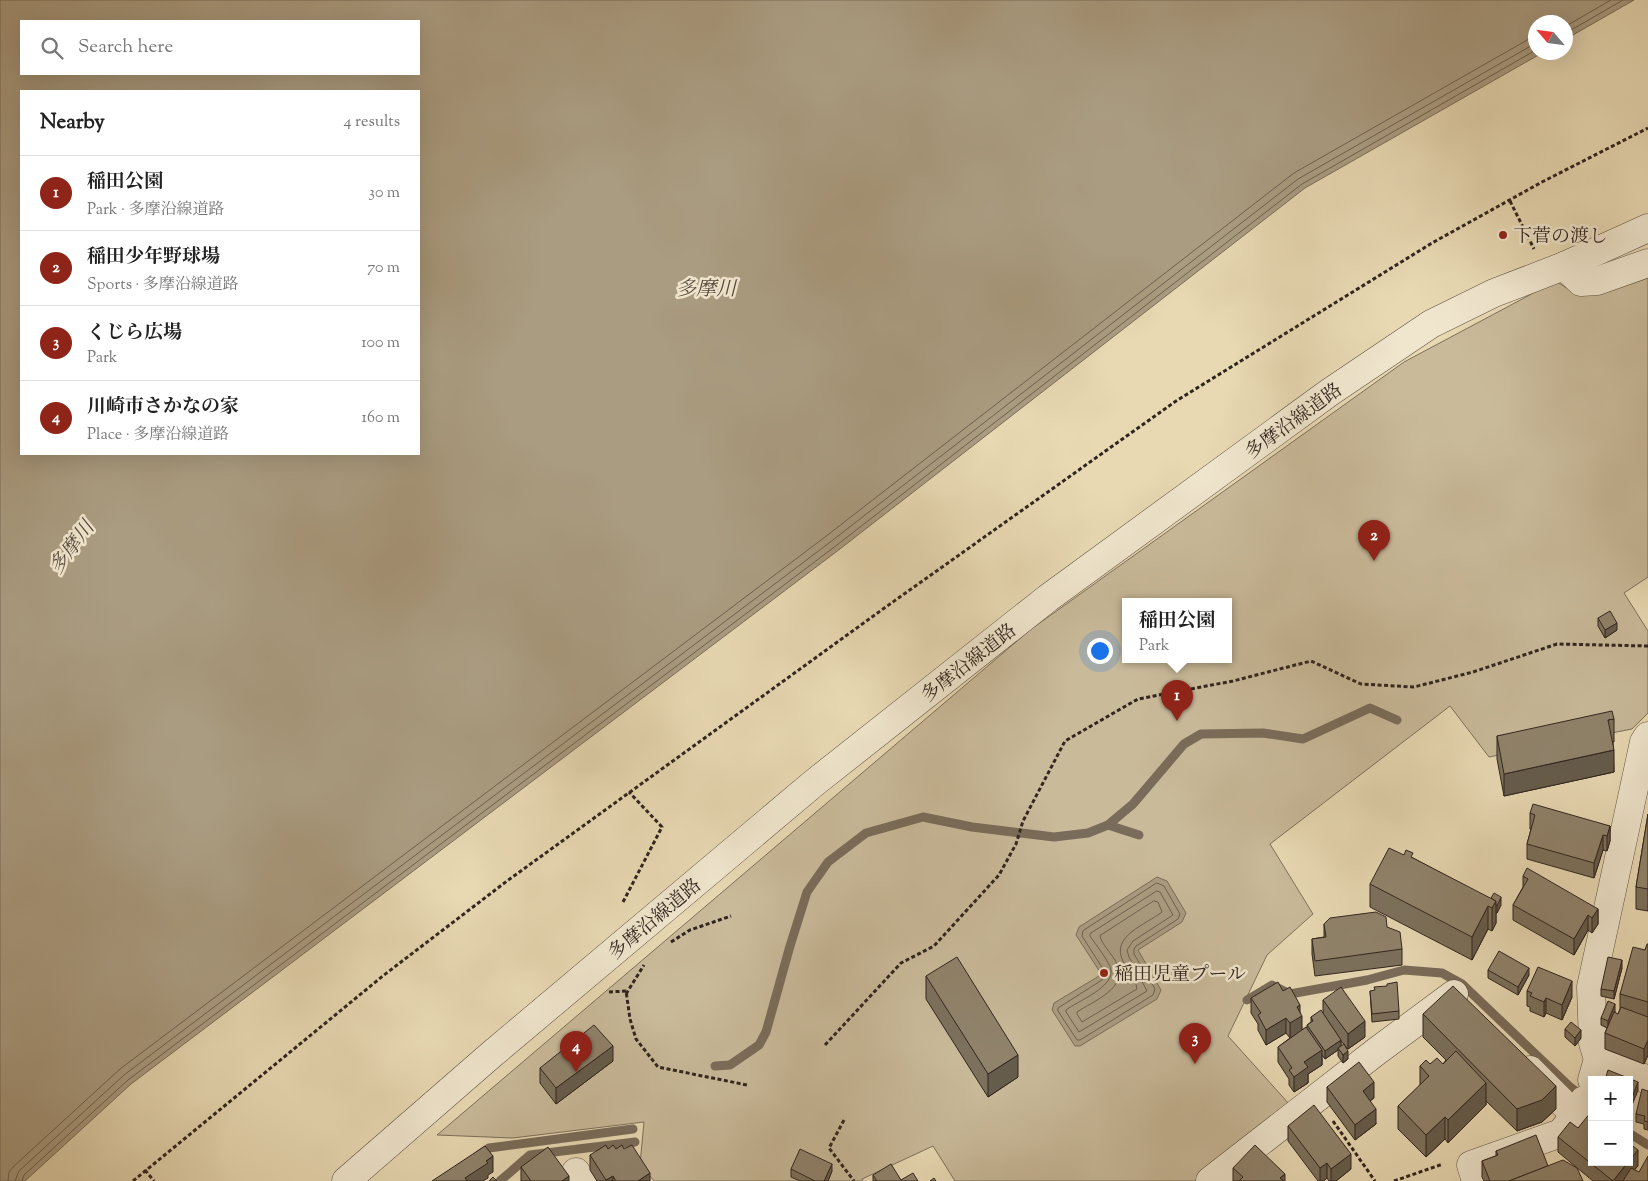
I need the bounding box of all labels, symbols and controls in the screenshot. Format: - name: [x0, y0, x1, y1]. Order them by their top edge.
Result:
- north arrow: [1528, 15, 1573, 60]
- search box: [20, 20, 420, 75]
- icon: search: [38, 34, 66, 62]
- text: Search here: [78, 34, 173, 61]
- text: Nearby: [40, 108, 105, 138]
- text: 4 results: [344, 111, 400, 134]
- text: 稲田公園: [87, 169, 163, 196]
- text: 1: [53, 182, 59, 205]
- text: 30 m: [369, 182, 400, 205]
- text: Park · 多摩沿線道路: [87, 199, 224, 222]
- place label: 下菅の渡し: [1513, 224, 1608, 251]
- marker: 下菅の渡し: [1497, 229, 1509, 241]
- text: 稲田少年野球場: [87, 244, 220, 271]
- text: 2: [52, 257, 60, 280]
- text: 70 m: [367, 257, 400, 280]
- text: Sports · 多摩沿線道路: [87, 274, 239, 297]
- water label: 多摩川: [676, 276, 738, 305]
- text: くじら広場: [87, 320, 182, 347]
- text: 3: [53, 332, 59, 355]
- text: 100 m: [361, 332, 400, 355]
- text: Park: [87, 347, 118, 370]
- street label: 多摩沿線道路: [1240, 378, 1349, 466]
- text: 川崎市さかなの家: [87, 394, 239, 421]
- text: 4: [52, 407, 60, 430]
- text: 160 m: [362, 407, 400, 430]
- text: Place · 多摩沿線道路: [87, 424, 229, 447]
- water label: 多摩川: [43, 514, 104, 581]
- pin: 2: [1358, 520, 1390, 561]
- popup: [1122, 598, 1232, 663]
- text: 稲田公園: [1139, 608, 1215, 635]
- street label: 多摩沿線道路: [916, 618, 1023, 710]
- text: Park: [1139, 635, 1170, 658]
- your location: [1087, 638, 1113, 664]
- pin: 1: [1161, 680, 1193, 721]
- street label: 多摩沿線道路: [603, 873, 708, 967]
- place label: 稲田児童プール: [1114, 962, 1246, 989]
- marker: 稲田児童プール: [1098, 967, 1110, 979]
- pin: 3: [1179, 1023, 1211, 1064]
- pin: 4: [560, 1031, 592, 1072]
- map controls: [1588, 1076, 1633, 1166]
- button: +: [1588, 1076, 1633, 1121]
- button: −: [1588, 1121, 1633, 1166]

